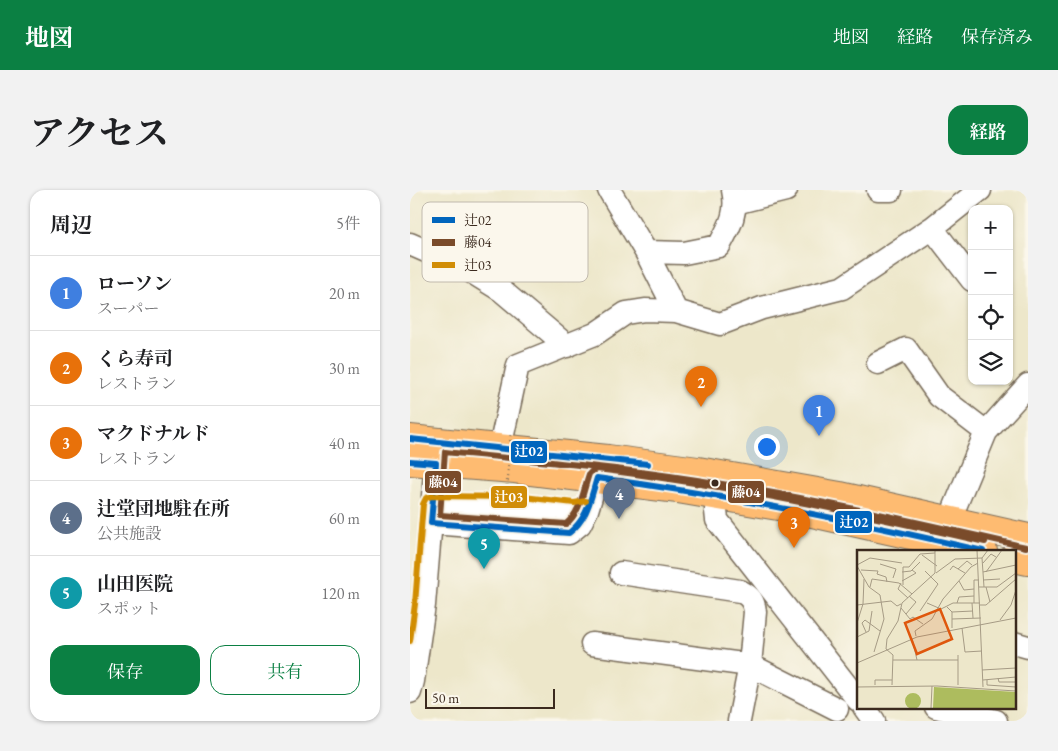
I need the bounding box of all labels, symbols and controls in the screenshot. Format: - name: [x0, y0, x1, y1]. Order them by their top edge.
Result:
- text: 地図: [25, 22, 73, 53]
- text: 地図: [833, 25, 869, 48]
- text: 経路: [897, 25, 933, 48]
- text: 保存済み: [961, 25, 1033, 48]
- button: 経路: [948, 105, 1028, 155]
- text: アクセス: [30, 110, 169, 155]
- legend: [422, 202, 588, 282]
- map controls: [968, 205, 1013, 385]
- button: +: [968, 205, 1013, 250]
- text: 周辺: [50, 211, 92, 238]
- text: 辻02: [464, 211, 492, 229]
- text: 5件: [336, 213, 360, 234]
- text: 藤04: [464, 233, 492, 251]
- button: −: [968, 250, 1013, 295]
- text: 辻03: [464, 256, 492, 274]
- text: ローソン: [97, 271, 172, 296]
- text: 1: [62, 283, 70, 304]
- text: 20 m: [329, 283, 360, 304]
- button: locate: [968, 295, 1013, 340]
- text: スーパー: [97, 298, 159, 319]
- button: layers: [968, 340, 1013, 385]
- text: くら寿司: [97, 346, 173, 371]
- text: 2: [62, 358, 70, 379]
- text: 30 m: [329, 358, 360, 379]
- pin: 2: [685, 366, 717, 407]
- text: レストラン: [97, 373, 177, 394]
- pin: 1: [803, 395, 835, 436]
- text: マクドナルド: [97, 421, 210, 446]
- text: 3: [62, 433, 70, 454]
- text: 40 m: [329, 433, 360, 454]
- your location: [754, 434, 780, 460]
- line badge: 辻02: [510, 440, 548, 464]
- text: 辻02: [515, 442, 544, 460]
- text: レストラン: [97, 448, 177, 469]
- line badge: 藤04: [424, 470, 462, 494]
- text: 藤04: [429, 473, 458, 491]
- pin: 4: [603, 478, 635, 519]
- unlabelled marker: [710, 478, 720, 488]
- line badge: 藤04: [727, 480, 765, 504]
- text: 藤04: [732, 483, 761, 501]
- line badge: 辻03: [490, 485, 528, 509]
- text: 辻03: [495, 488, 523, 506]
- text: 辻堂団地駐在所: [97, 496, 230, 521]
- pin: 3: [778, 507, 810, 548]
- text: 4: [62, 508, 70, 529]
- text: 60 m: [329, 508, 360, 529]
- line badge: 辻02: [834, 510, 873, 534]
- text: 辻02: [840, 513, 869, 531]
- text: 公共施設: [97, 523, 161, 544]
- pin: 5: [468, 528, 500, 569]
- inset map: [857, 550, 1016, 708]
- text: 山田医院: [97, 571, 173, 596]
- text: 5: [62, 583, 70, 604]
- text: 120 m: [321, 583, 360, 604]
- text: スポット: [97, 598, 161, 619]
- button: 保存: [50, 645, 200, 695]
- button: 共有: [210, 645, 360, 695]
- scale bar: [425, 686, 555, 709]
- text: 50 m: [432, 689, 459, 707]

